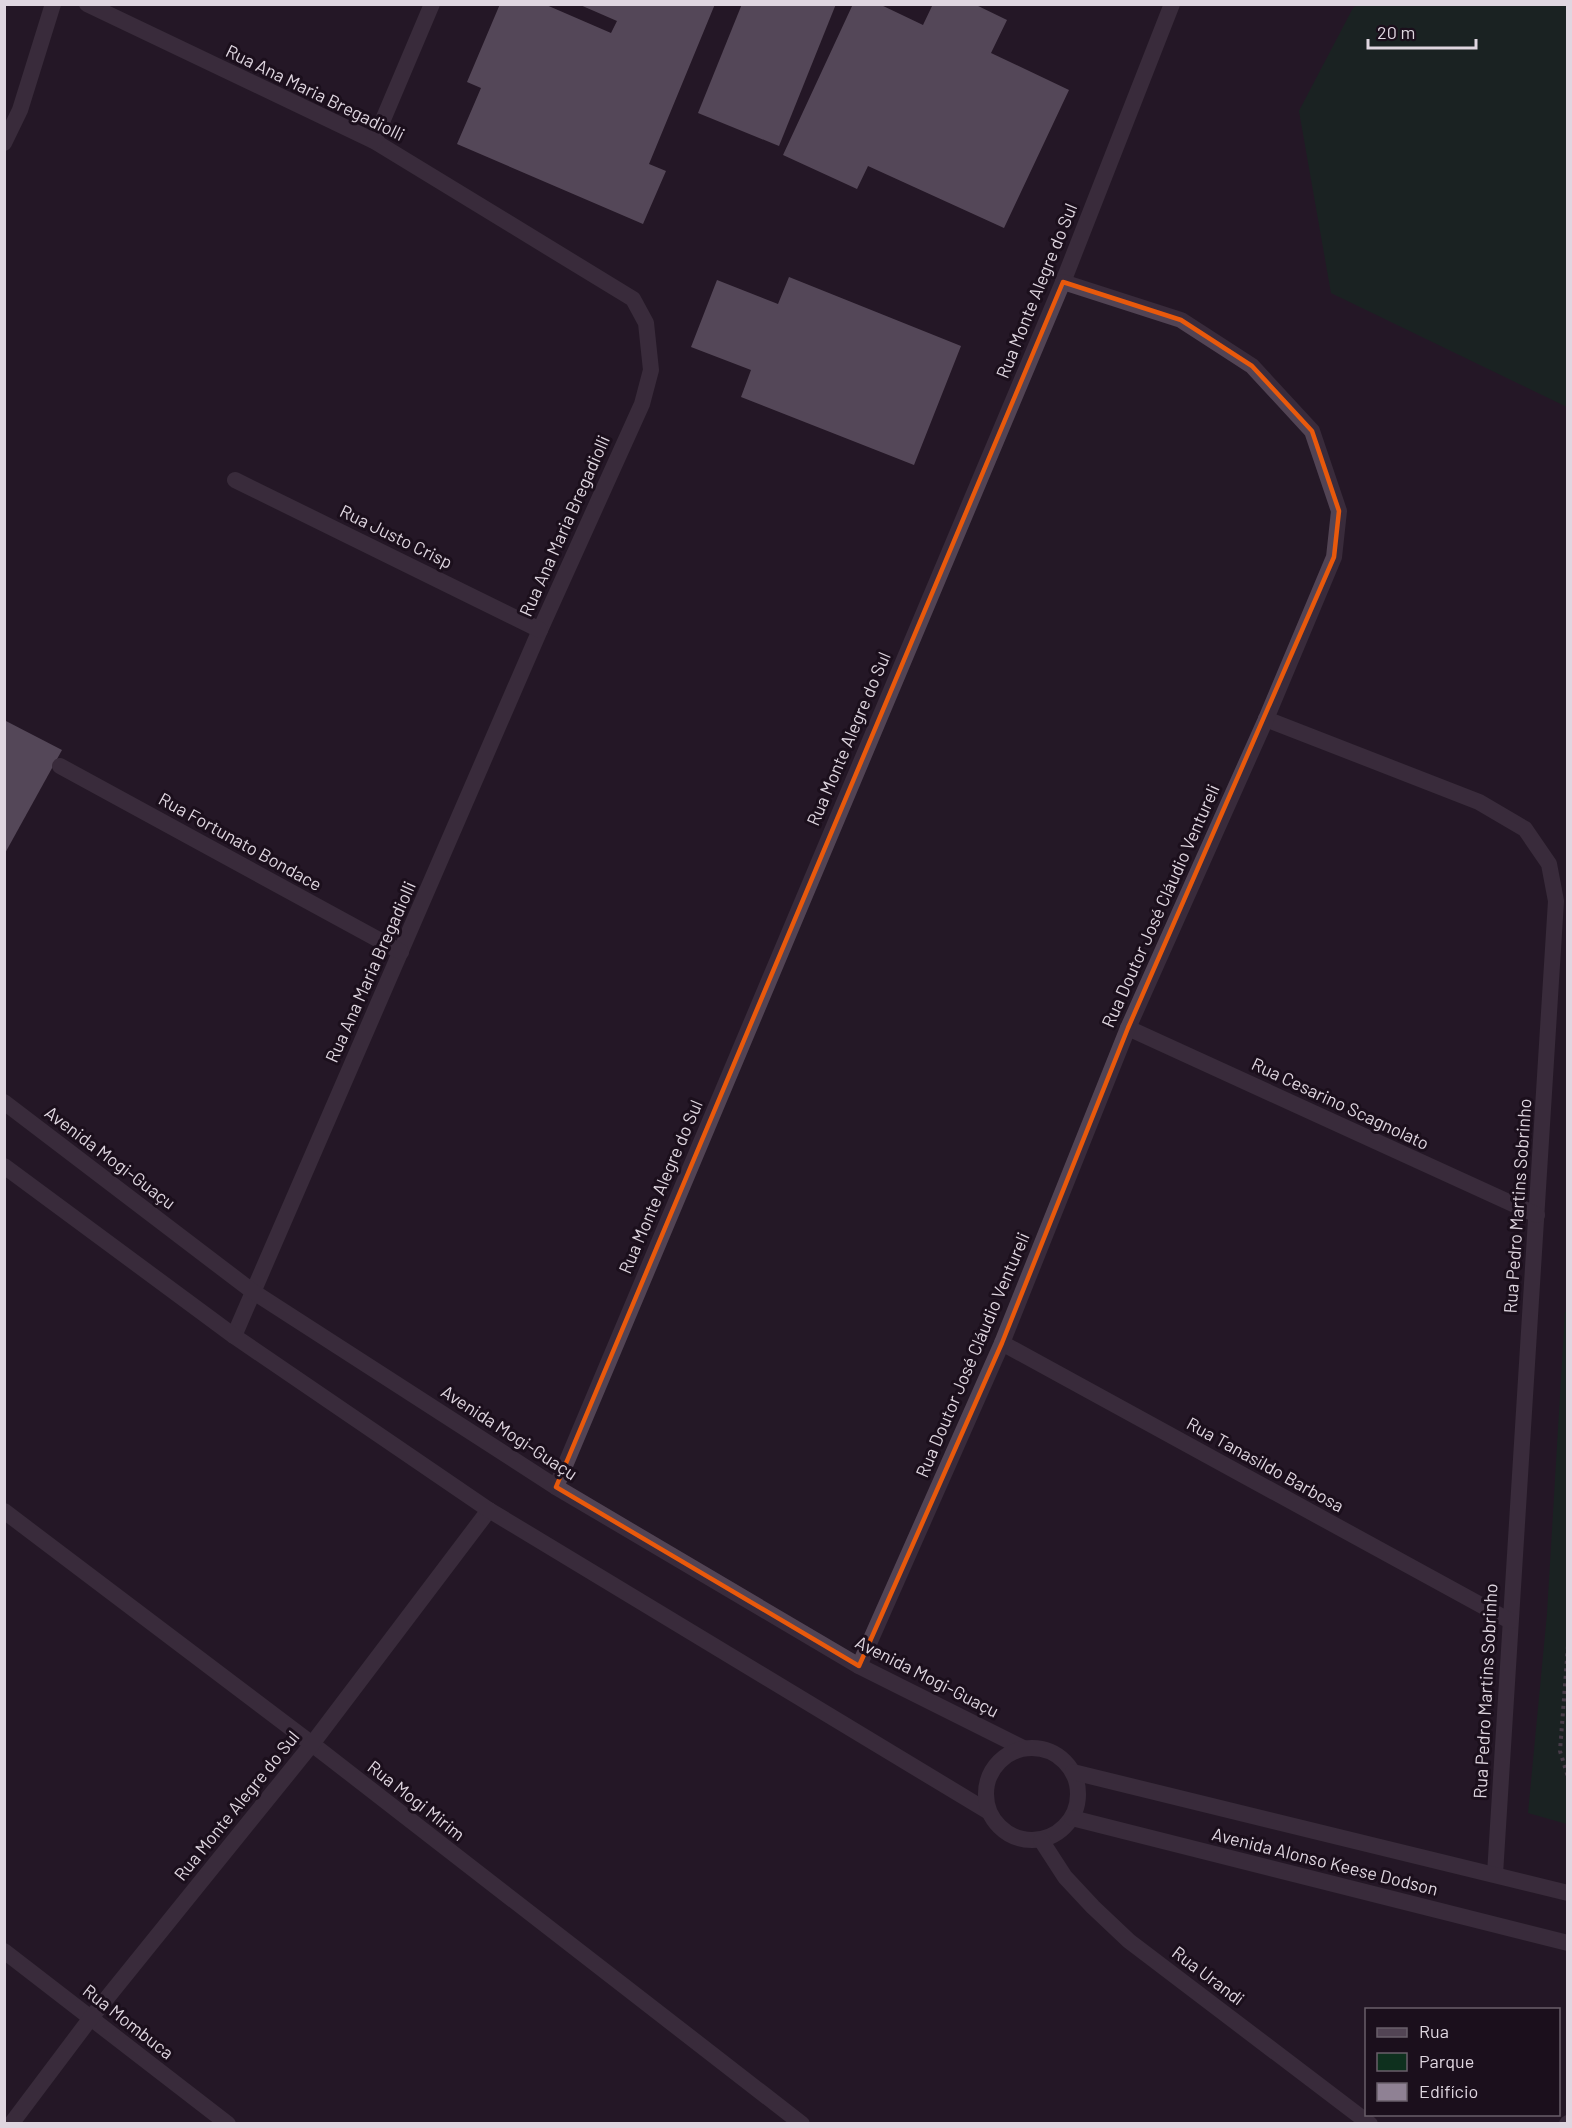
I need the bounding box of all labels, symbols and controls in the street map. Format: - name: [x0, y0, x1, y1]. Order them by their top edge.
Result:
- scale bar: [1368, 12, 1476, 50]
- text: 20 m: [1377, 21, 1415, 43]
- street label: Rua Ana Maria Bregadiolli: [222, 39, 408, 145]
- street label: Rua Monte Alegre do Sul: [991, 200, 1081, 381]
- street label: Rua Ana Maria Bregadiolli: [514, 432, 614, 620]
- street label: Rua Justo Crisp: [337, 499, 456, 573]
- street label: Rua Monte Alegre do Sul: [801, 648, 895, 829]
- street label: Rua Doutor José Cláudio Ventureli: [1096, 781, 1224, 1031]
- street label: Rua Fortunato Bondace: [155, 787, 326, 895]
- street label: Rua Ana Maria Bregadiolli: [320, 878, 420, 1066]
- street label: Rua Cesarino Scagnolato: [1248, 1052, 1433, 1154]
- street label: Rua Monte Alegre do Sul: [613, 1096, 707, 1277]
- street label: Rua Pedro Martins Sobrinho: [1499, 1098, 1535, 1314]
- street label: Avenida Mogi-Guaçu: [41, 1101, 180, 1214]
- street label: Rua Doutor José Cláudio Ventureli: [910, 1229, 1034, 1480]
- street label: Avenida Mogi-Guaçu: [437, 1380, 582, 1484]
- street label: Rua Tanasildo Barbosa: [1183, 1412, 1348, 1517]
- street label: Rua Pedro Martins Sobrinho: [1468, 1583, 1502, 1799]
- street label: Avenida Mogi-Guaçu: [852, 1630, 1003, 1722]
- street label: Rua Monte Alegre do Sul: [169, 1726, 304, 1885]
- street label: Rua Mogi Mirim: [364, 1755, 470, 1845]
- street label: Avenida Alonso Keese Dodson: [1210, 1822, 1441, 1900]
- street label: Rua Urandi: [1168, 1941, 1249, 2010]
- street label: Rua Mombuca: [79, 1979, 178, 2063]
- legend: [1365, 2008, 1560, 2116]
- text: Rua: [1419, 2020, 1449, 2042]
- text: Parque: [1419, 2050, 1474, 2072]
- text: Edifício: [1419, 2080, 1478, 2102]

